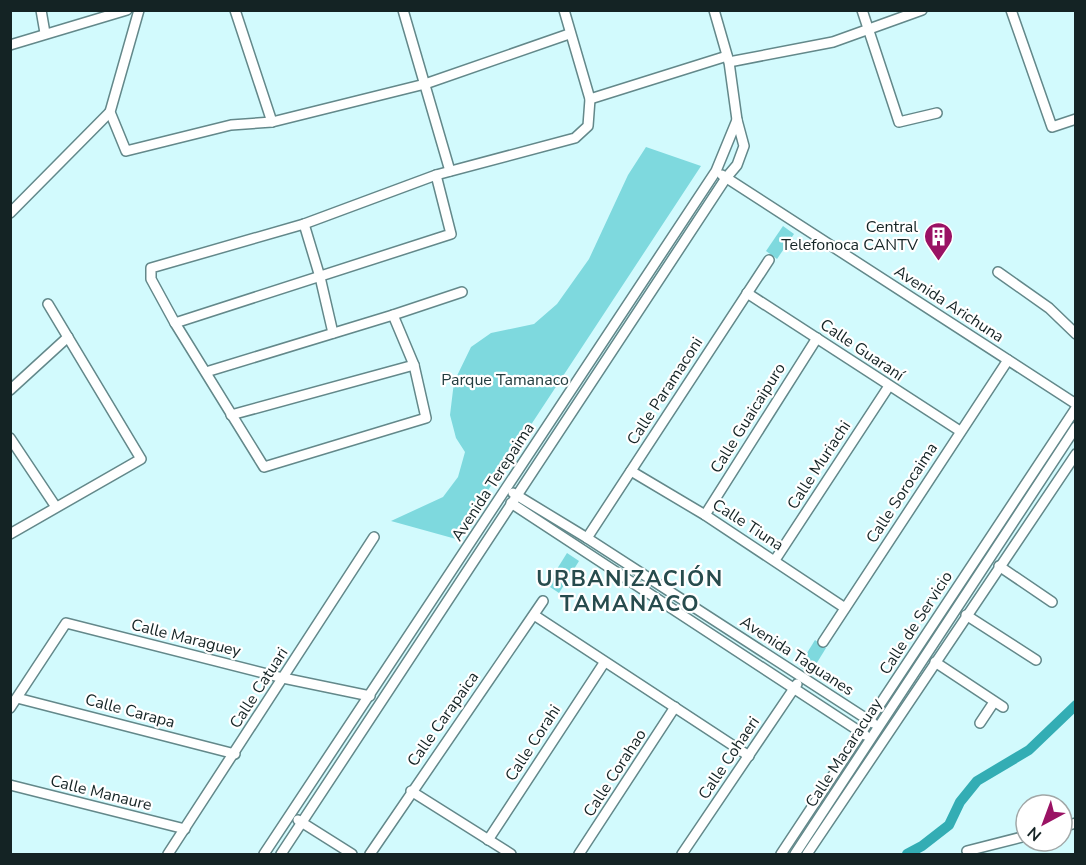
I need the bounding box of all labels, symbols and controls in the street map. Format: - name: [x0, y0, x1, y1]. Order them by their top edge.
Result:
- place label: Central Telefonoca CANTV: [781, 216, 919, 256]
- building icon: Central Telefonoca CANTV: [923, 220, 955, 262]
- street label: Avenida Arichuna: [890, 260, 1008, 348]
- street label: Calle Guaraní: [816, 314, 909, 387]
- street label: Calle Paramaconi: [622, 333, 708, 449]
- street label: Calle Guaicaipuro: [705, 359, 791, 477]
- park label: Parque Tamanaco: [441, 369, 569, 391]
- street label: Calle Muriachi: [782, 416, 856, 514]
- street label: Avenida Terepaima: [446, 418, 540, 546]
- street label: Calle Sorocaima: [861, 438, 943, 548]
- street label: Calle Tiuna: [708, 494, 788, 556]
- district label: URBANIZACIÓN TAMANACO: [536, 564, 724, 619]
- street label: Calle de Servicio: [874, 567, 958, 679]
- street label: Avenida Taguanes: [736, 611, 858, 701]
- street label: Calle Maraguey: [129, 614, 244, 662]
- street label: Calle Catuari: [225, 643, 293, 733]
- street label: Calle Carapaica: [402, 667, 484, 771]
- street label: Calle Carapa: [83, 688, 177, 734]
- street label: Calle Macaracuay: [800, 693, 888, 812]
- street label: Calle Corahi: [500, 701, 566, 785]
- street label: Calle Cohaeri: [693, 712, 765, 804]
- street label: Calle Corahao: [578, 725, 652, 821]
- street label: Calle Manaure: [48, 770, 154, 816]
- north arrow: [1014, 793, 1074, 853]
- text: N: [1023, 821, 1047, 846]

